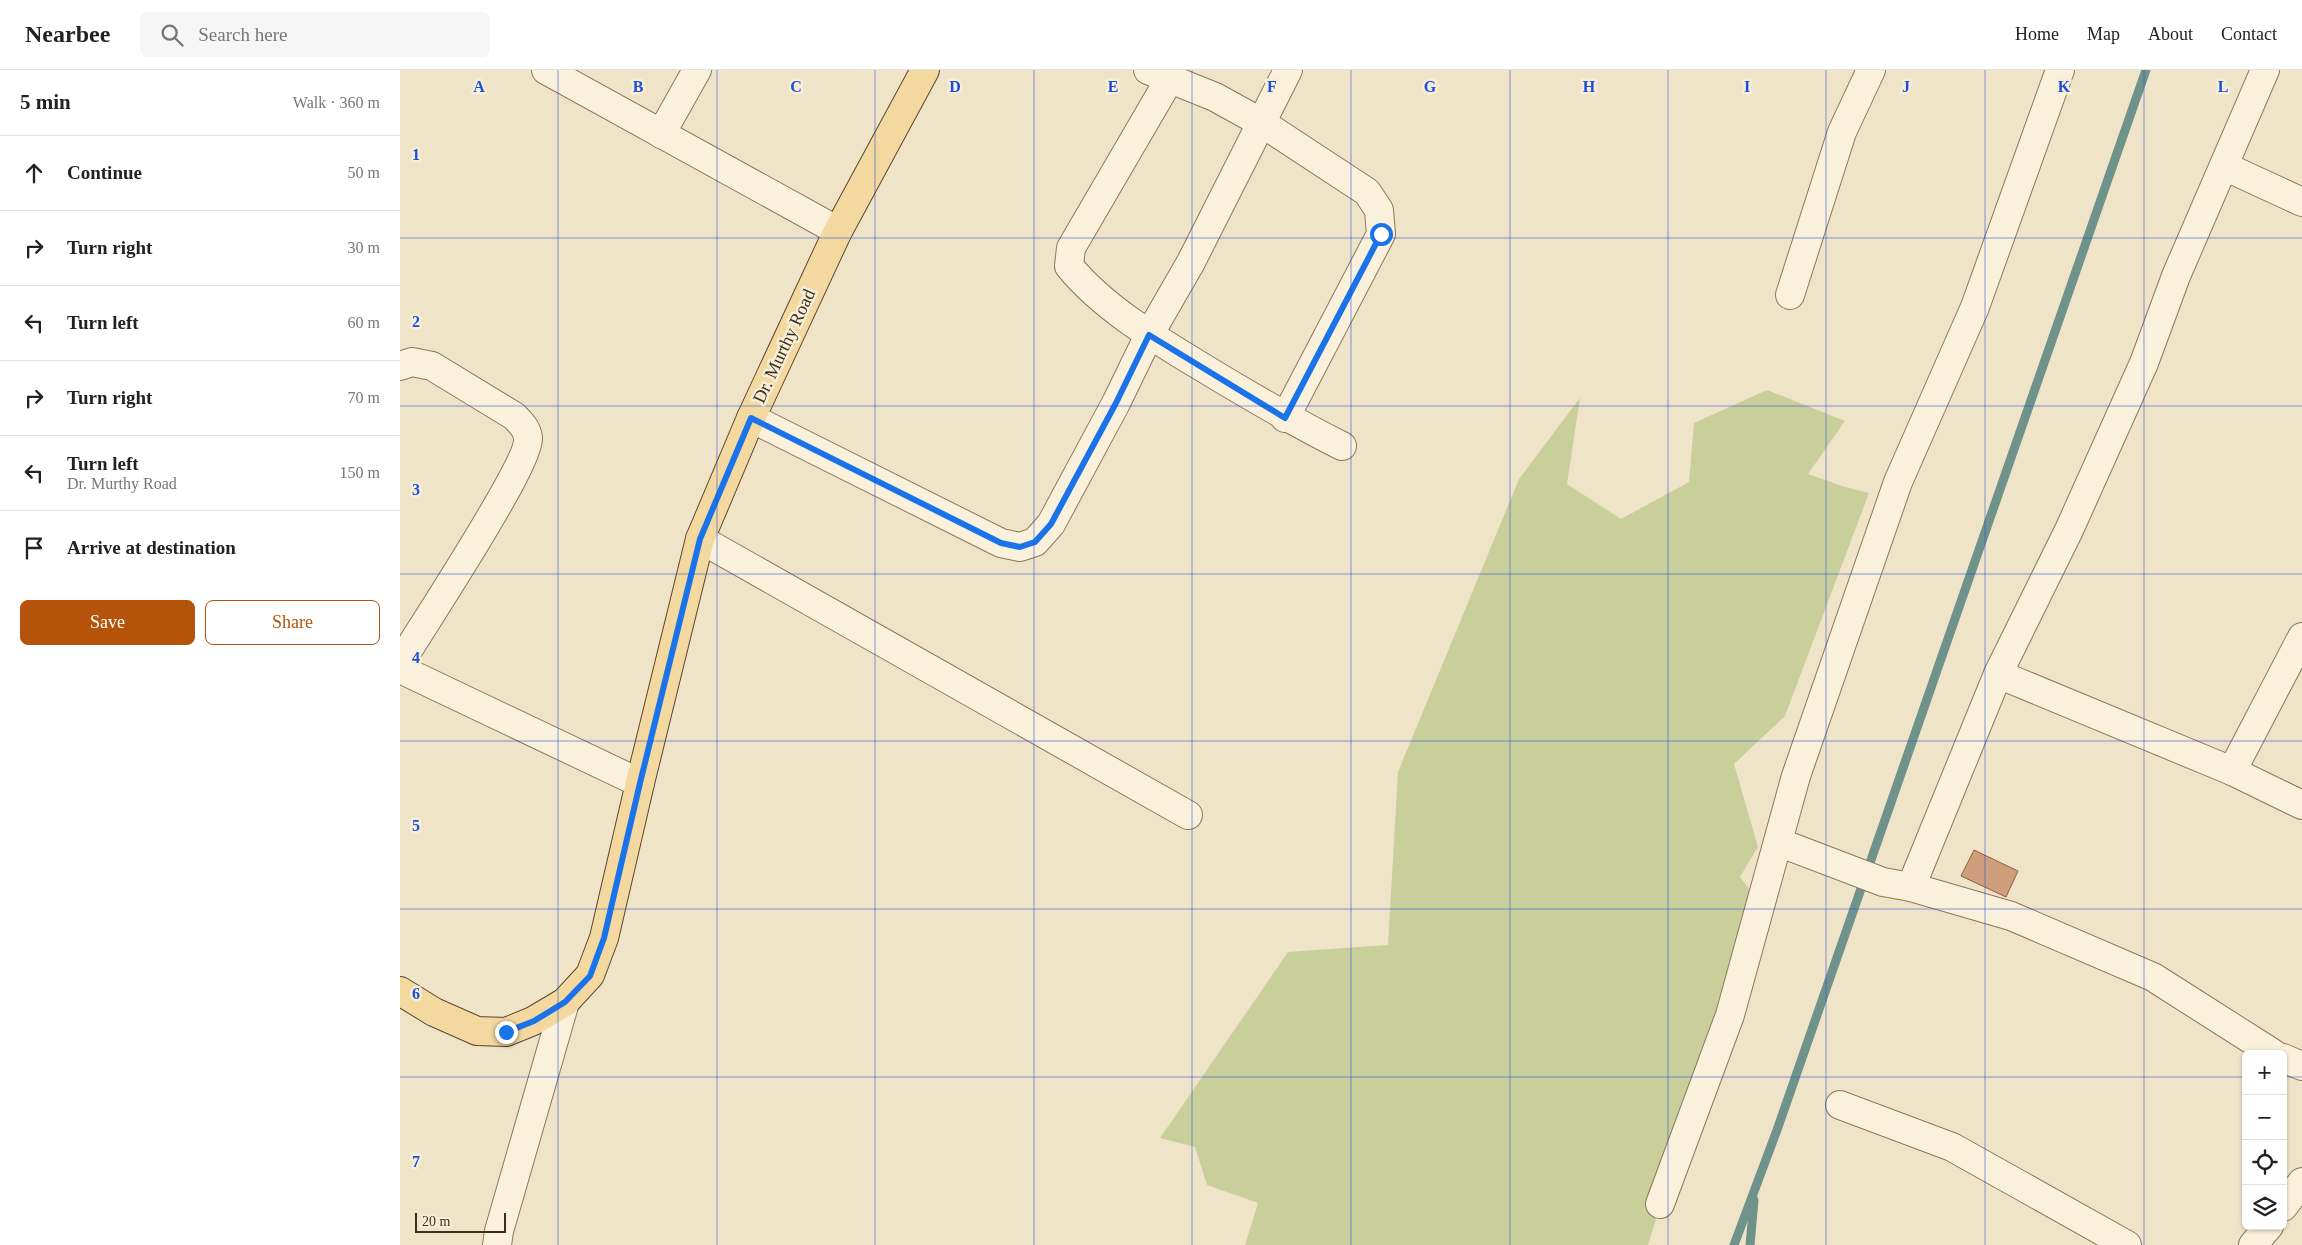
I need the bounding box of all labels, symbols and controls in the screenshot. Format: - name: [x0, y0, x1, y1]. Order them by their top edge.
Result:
- search box: [140, 12, 490, 57]
- text: Nearbee: [25, 21, 110, 47]
- icon: search: [158, 21, 186, 49]
- text: Search here: [198, 24, 287, 45]
- text: Home: [2015, 24, 2059, 44]
- text: Map: [2087, 24, 2120, 44]
- text: About: [2148, 24, 2193, 44]
- text: Contact: [2221, 24, 2277, 44]
- text: A: [473, 78, 485, 95]
- text: B: [633, 78, 644, 95]
- text: C: [790, 78, 802, 95]
- text: D: [949, 78, 961, 95]
- text: E: [1108, 78, 1118, 95]
- text: F: [1267, 78, 1277, 95]
- text: G: [1424, 78, 1437, 95]
- text: H: [1583, 78, 1596, 95]
- text: I: [1744, 78, 1750, 95]
- text: J: [1902, 78, 1910, 95]
- text: K: [2058, 78, 2071, 95]
- text: L: [2218, 78, 2228, 95]
- text: 5 min: [20, 90, 71, 114]
- text: Walk · 360 m: [293, 94, 380, 111]
- text: 1: [412, 146, 420, 163]
- icon: ahead: [20, 159, 48, 187]
- text: Continue: [67, 162, 142, 183]
- text: 50 m: [348, 164, 380, 181]
- route start: [1370, 223, 1393, 246]
- icon: right: [20, 234, 48, 262]
- text: Turn right: [67, 237, 152, 258]
- text: 30 m: [348, 239, 380, 256]
- street label: Dr. Murthy Road: [749, 286, 819, 406]
- icon: left: [20, 309, 48, 337]
- text: Turn left: [67, 312, 139, 333]
- text: 2: [412, 313, 420, 330]
- text: 60 m: [348, 314, 380, 331]
- icon: right: [20, 384, 48, 412]
- text: Turn right: [67, 387, 152, 408]
- text: 70 m: [348, 389, 380, 406]
- text: Turn left: [67, 453, 139, 474]
- icon: left: [20, 459, 48, 487]
- text: 150 m: [340, 464, 380, 481]
- text: Dr. Murthy Road: [67, 475, 177, 492]
- text: 3: [412, 481, 420, 498]
- icon: arrive: [20, 534, 48, 562]
- text: Arrive at destination: [67, 537, 236, 558]
- button: Save: [20, 600, 195, 645]
- button: Share: [205, 600, 380, 645]
- text: 4: [412, 649, 420, 666]
- text: 5: [412, 817, 420, 834]
- text: 6: [412, 985, 420, 1002]
- route end: [495, 1021, 518, 1044]
- map controls: [2242, 1050, 2287, 1230]
- button: +: [2242, 1050, 2287, 1095]
- button: −: [2242, 1095, 2287, 1140]
- button: locate: [2242, 1140, 2287, 1185]
- text: 7: [412, 1153, 420, 1170]
- button: layers: [2242, 1185, 2287, 1230]
- scale bar: [415, 1210, 506, 1233]
- text: 20 m: [422, 1214, 450, 1229]

